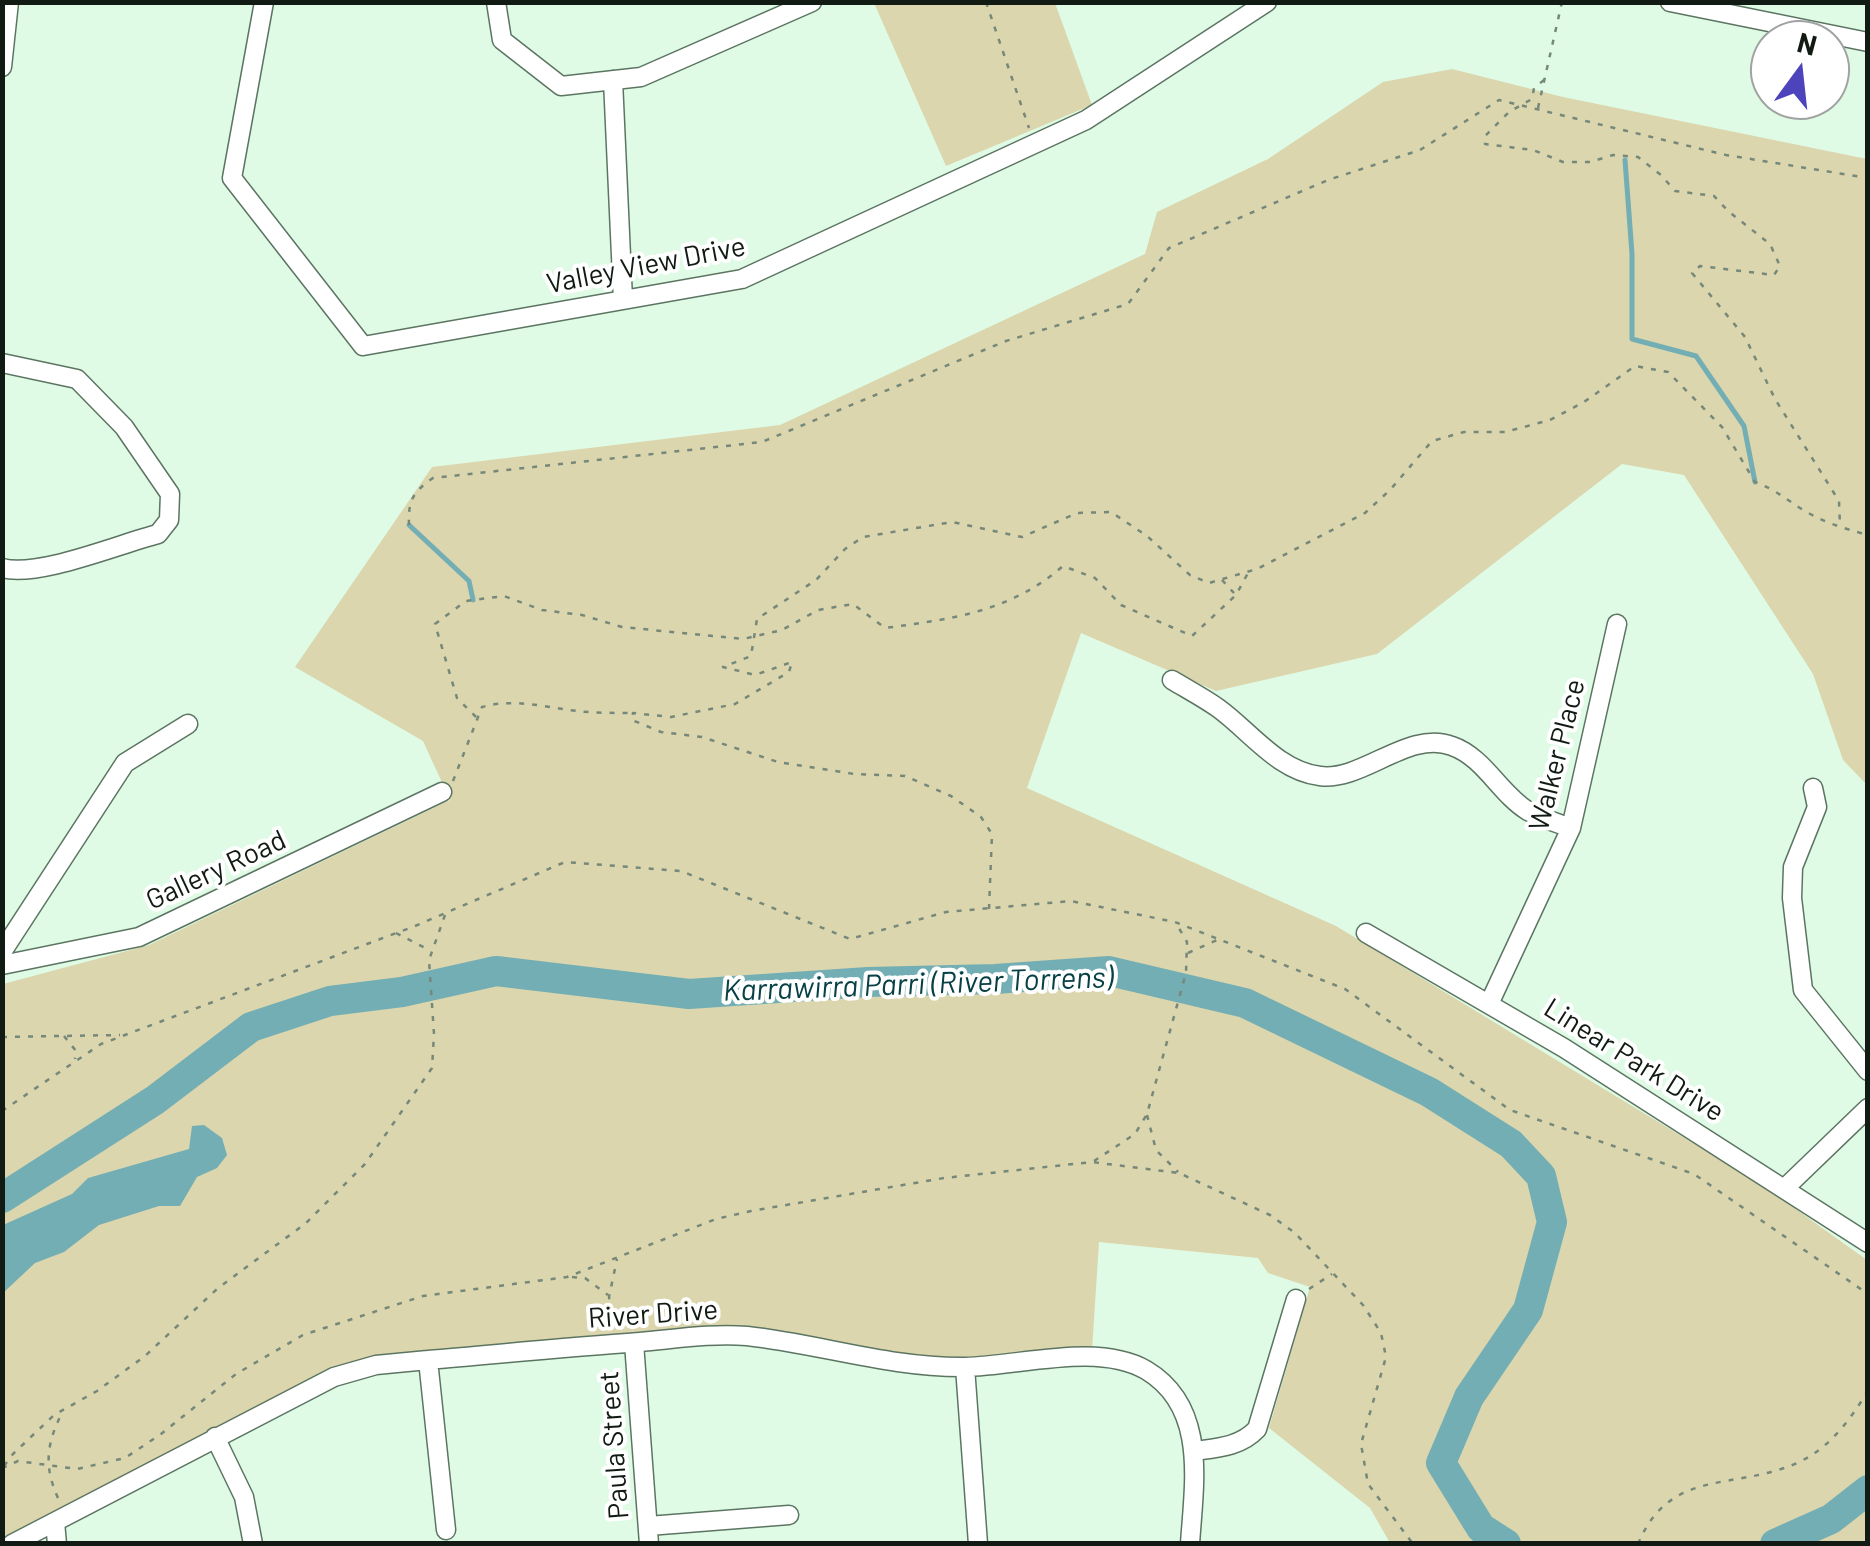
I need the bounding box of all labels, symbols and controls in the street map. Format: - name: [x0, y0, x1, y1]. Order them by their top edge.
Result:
- north arrow: [1750, 20, 1850, 120]
- text: N: [1794, 24, 1821, 62]
- street label: Valley View Drive: [544, 229, 748, 301]
- street label: Walker Place: [1522, 676, 1592, 834]
- street label: Gallery Road: [141, 823, 291, 917]
- water label: Karrawirra Parri (River Torrens): [722, 959, 1114, 1009]
- street label: Linear Park Drive: [1538, 991, 1730, 1129]
- street label: River Drive: [587, 1293, 719, 1335]
- street label: Paula Street: [592, 1370, 636, 1520]

